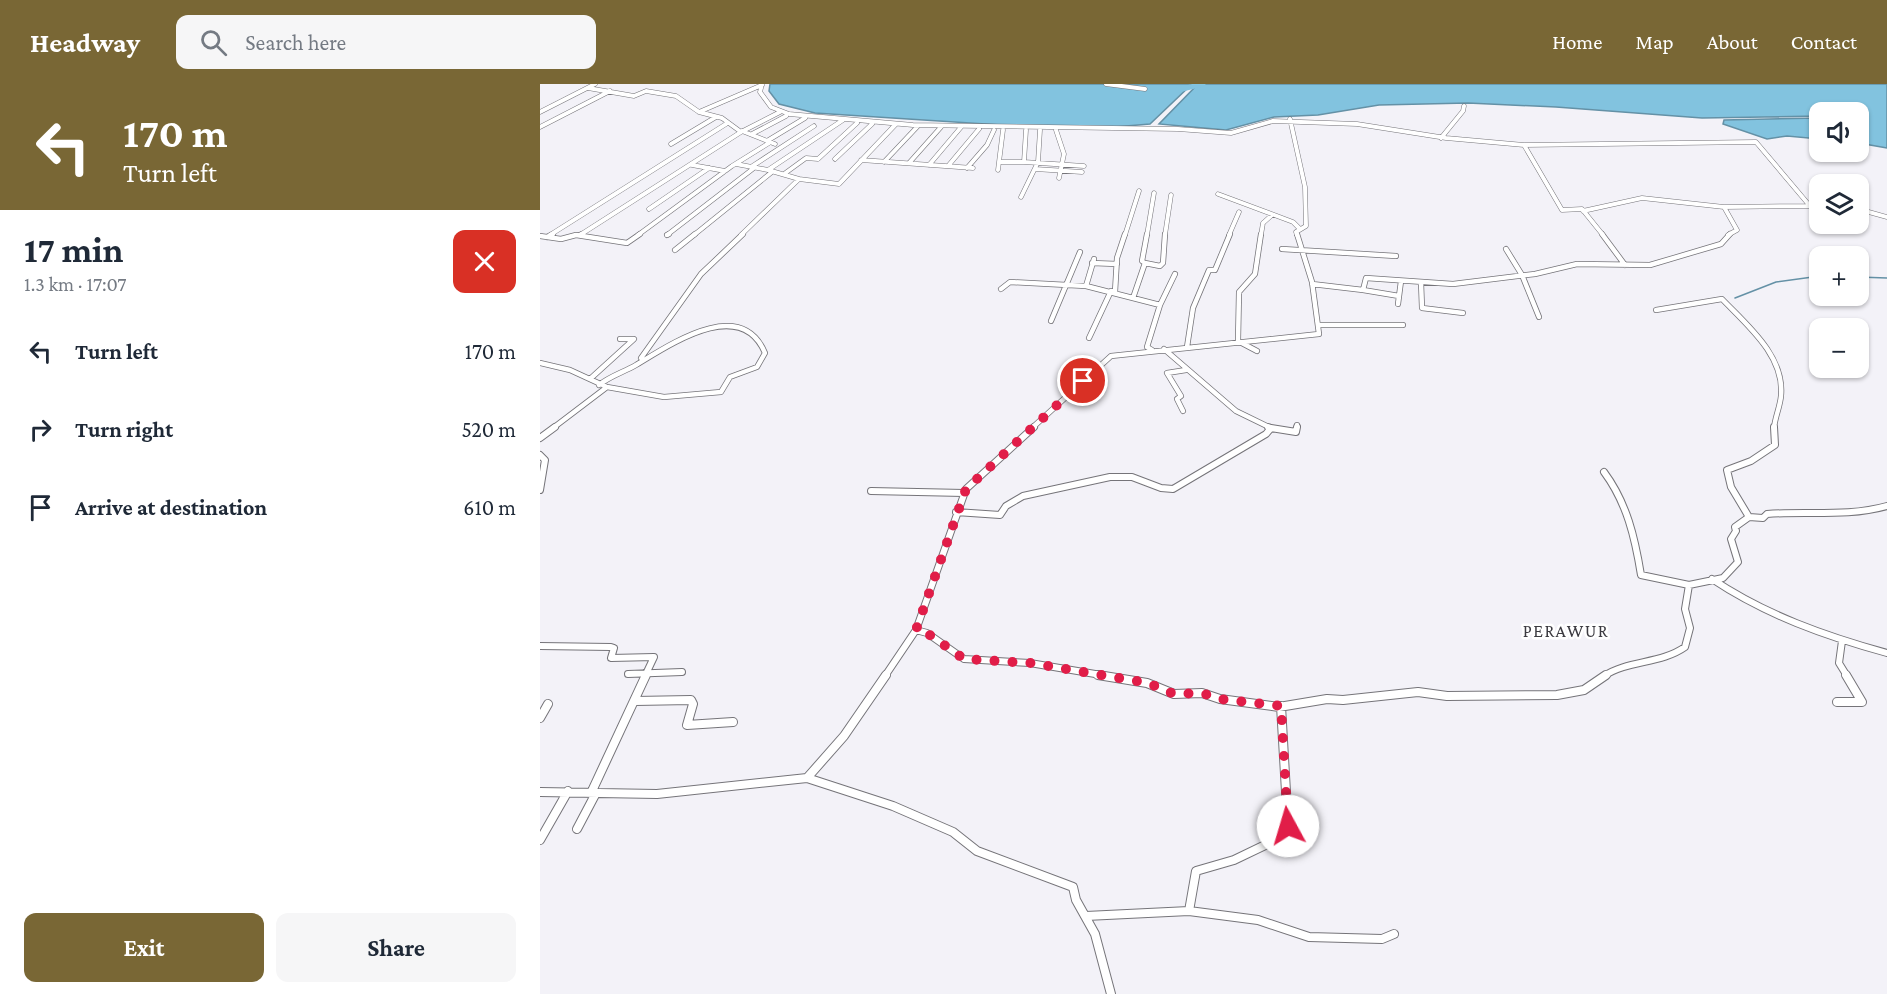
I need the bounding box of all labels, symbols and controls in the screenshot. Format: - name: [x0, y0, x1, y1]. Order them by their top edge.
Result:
- search box: [176, 15, 596, 69]
- icon: search: [197, 26, 230, 59]
- text: Headway: [30, 27, 140, 58]
- text: Search here: [245, 30, 346, 55]
- text: Home: [1552, 30, 1602, 54]
- text: Map: [1635, 30, 1674, 54]
- text: About: [1707, 30, 1758, 54]
- text: Contact: [1791, 30, 1857, 54]
- map controls: [1809, 102, 1869, 378]
- button: sound: [1809, 102, 1869, 162]
- icon: left: [24, 108, 102, 186]
- text: 170 m: [123, 109, 228, 156]
- text: Turn left: [123, 158, 217, 188]
- button: layers: [1809, 174, 1869, 234]
- text: 17 min: [24, 230, 123, 270]
- button: close: [453, 230, 516, 293]
- button: +: [1809, 246, 1869, 306]
- text: 1.3 km · 17:07: [24, 273, 127, 295]
- button: −: [1809, 318, 1869, 378]
- icon: left: [24, 335, 57, 368]
- text: Turn left: [75, 339, 158, 364]
- text: 170 m: [465, 339, 516, 364]
- pin: [1057, 355, 1108, 406]
- icon: arrive: [1066, 364, 1099, 397]
- icon: right: [24, 413, 57, 446]
- text: Turn right: [75, 417, 173, 442]
- text: 520 m: [461, 417, 516, 442]
- icon: arrive: [24, 491, 57, 524]
- text: Arrive at destination: [75, 495, 267, 520]
- text: 610 m: [463, 495, 516, 520]
- district label: PERAWUR: [1523, 621, 1609, 641]
- position arrow: [1256, 794, 1320, 858]
- button: Exit: [24, 913, 264, 982]
- button: Share: [276, 913, 516, 982]

